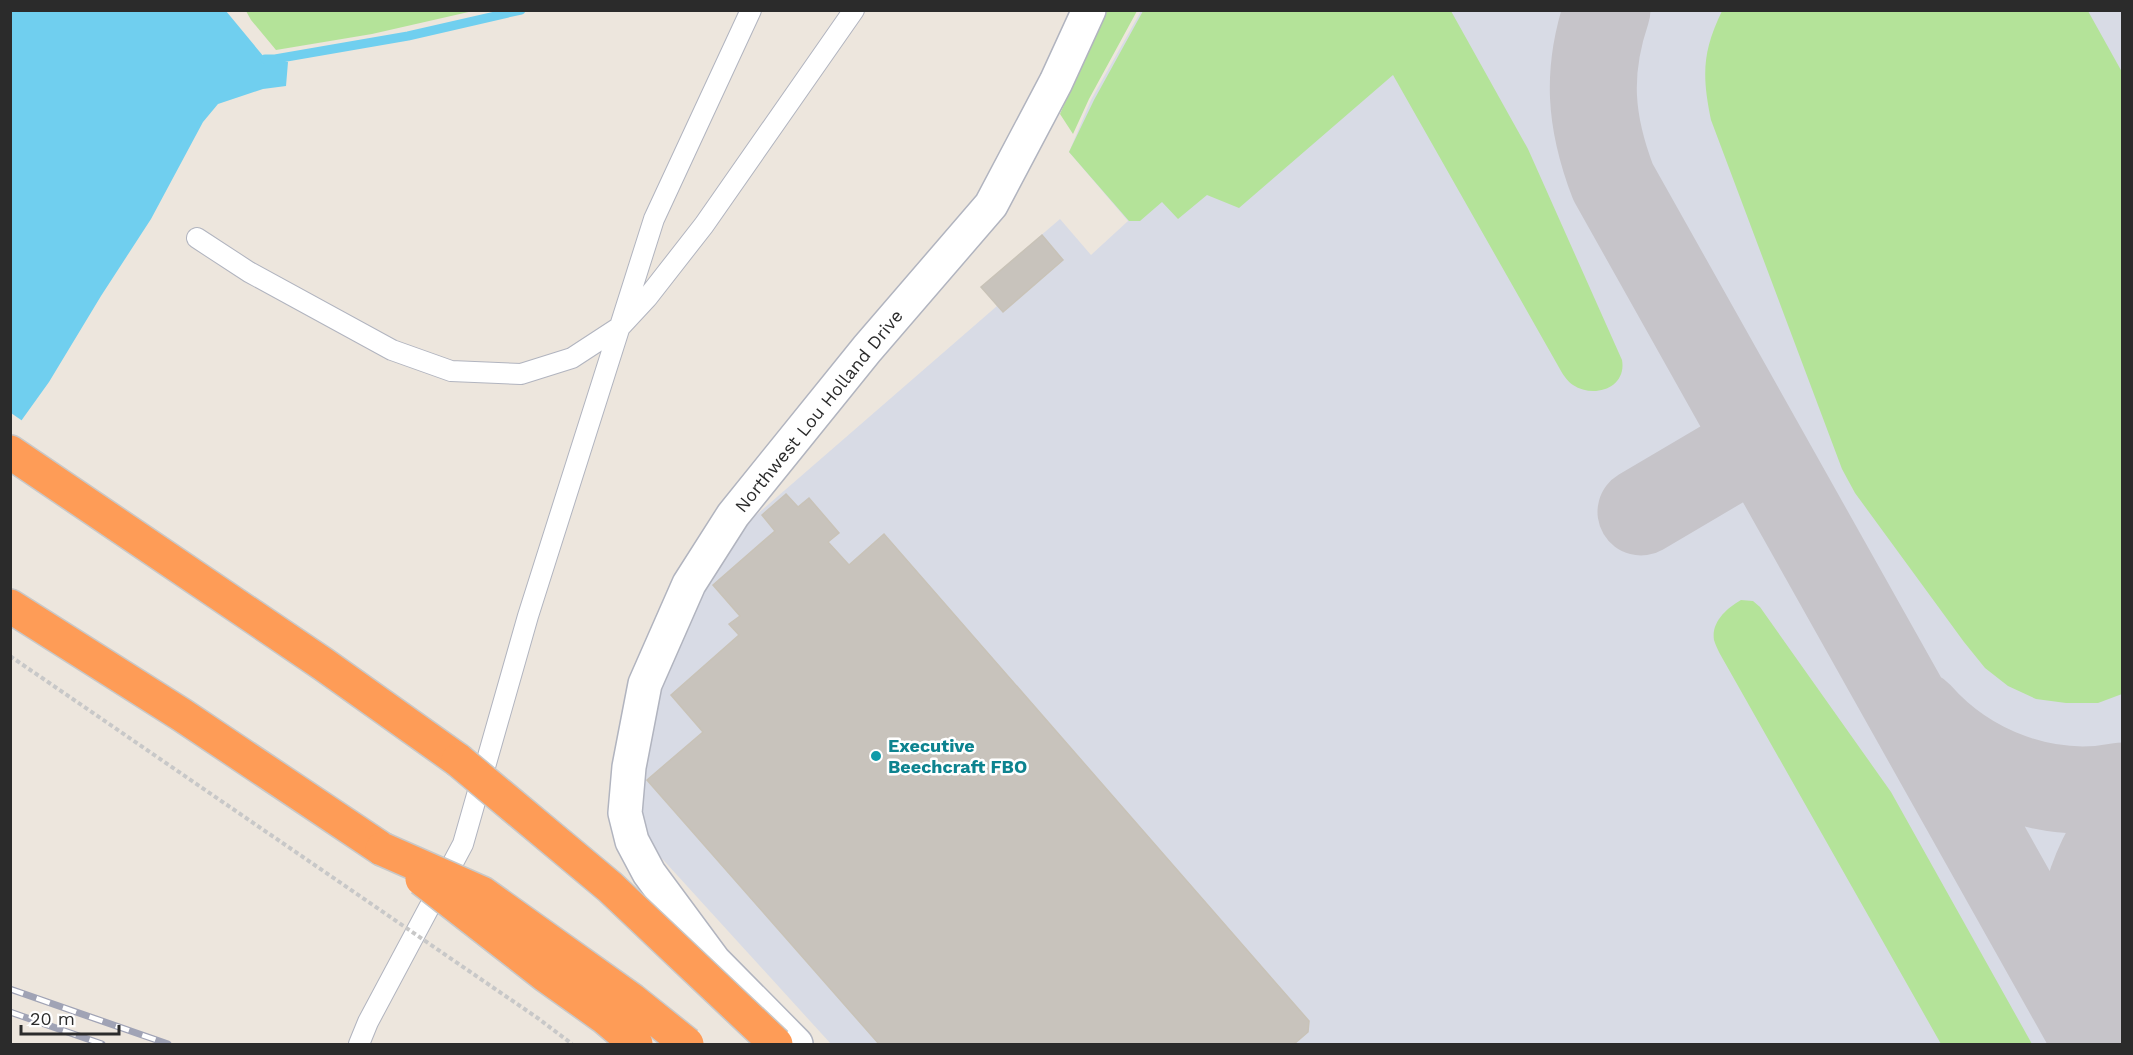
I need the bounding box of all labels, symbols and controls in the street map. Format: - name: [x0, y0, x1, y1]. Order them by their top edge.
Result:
- street label: Northwest Lou Holland Drive: [730, 305, 907, 516]
- place label: Executive Beechcraft FBO: [888, 735, 1027, 777]
- marker: Executive Beechcraft FBO: [869, 749, 883, 763]
- scale bar: [21, 998, 118, 1036]
- text: 20 m: [30, 1008, 75, 1029]

